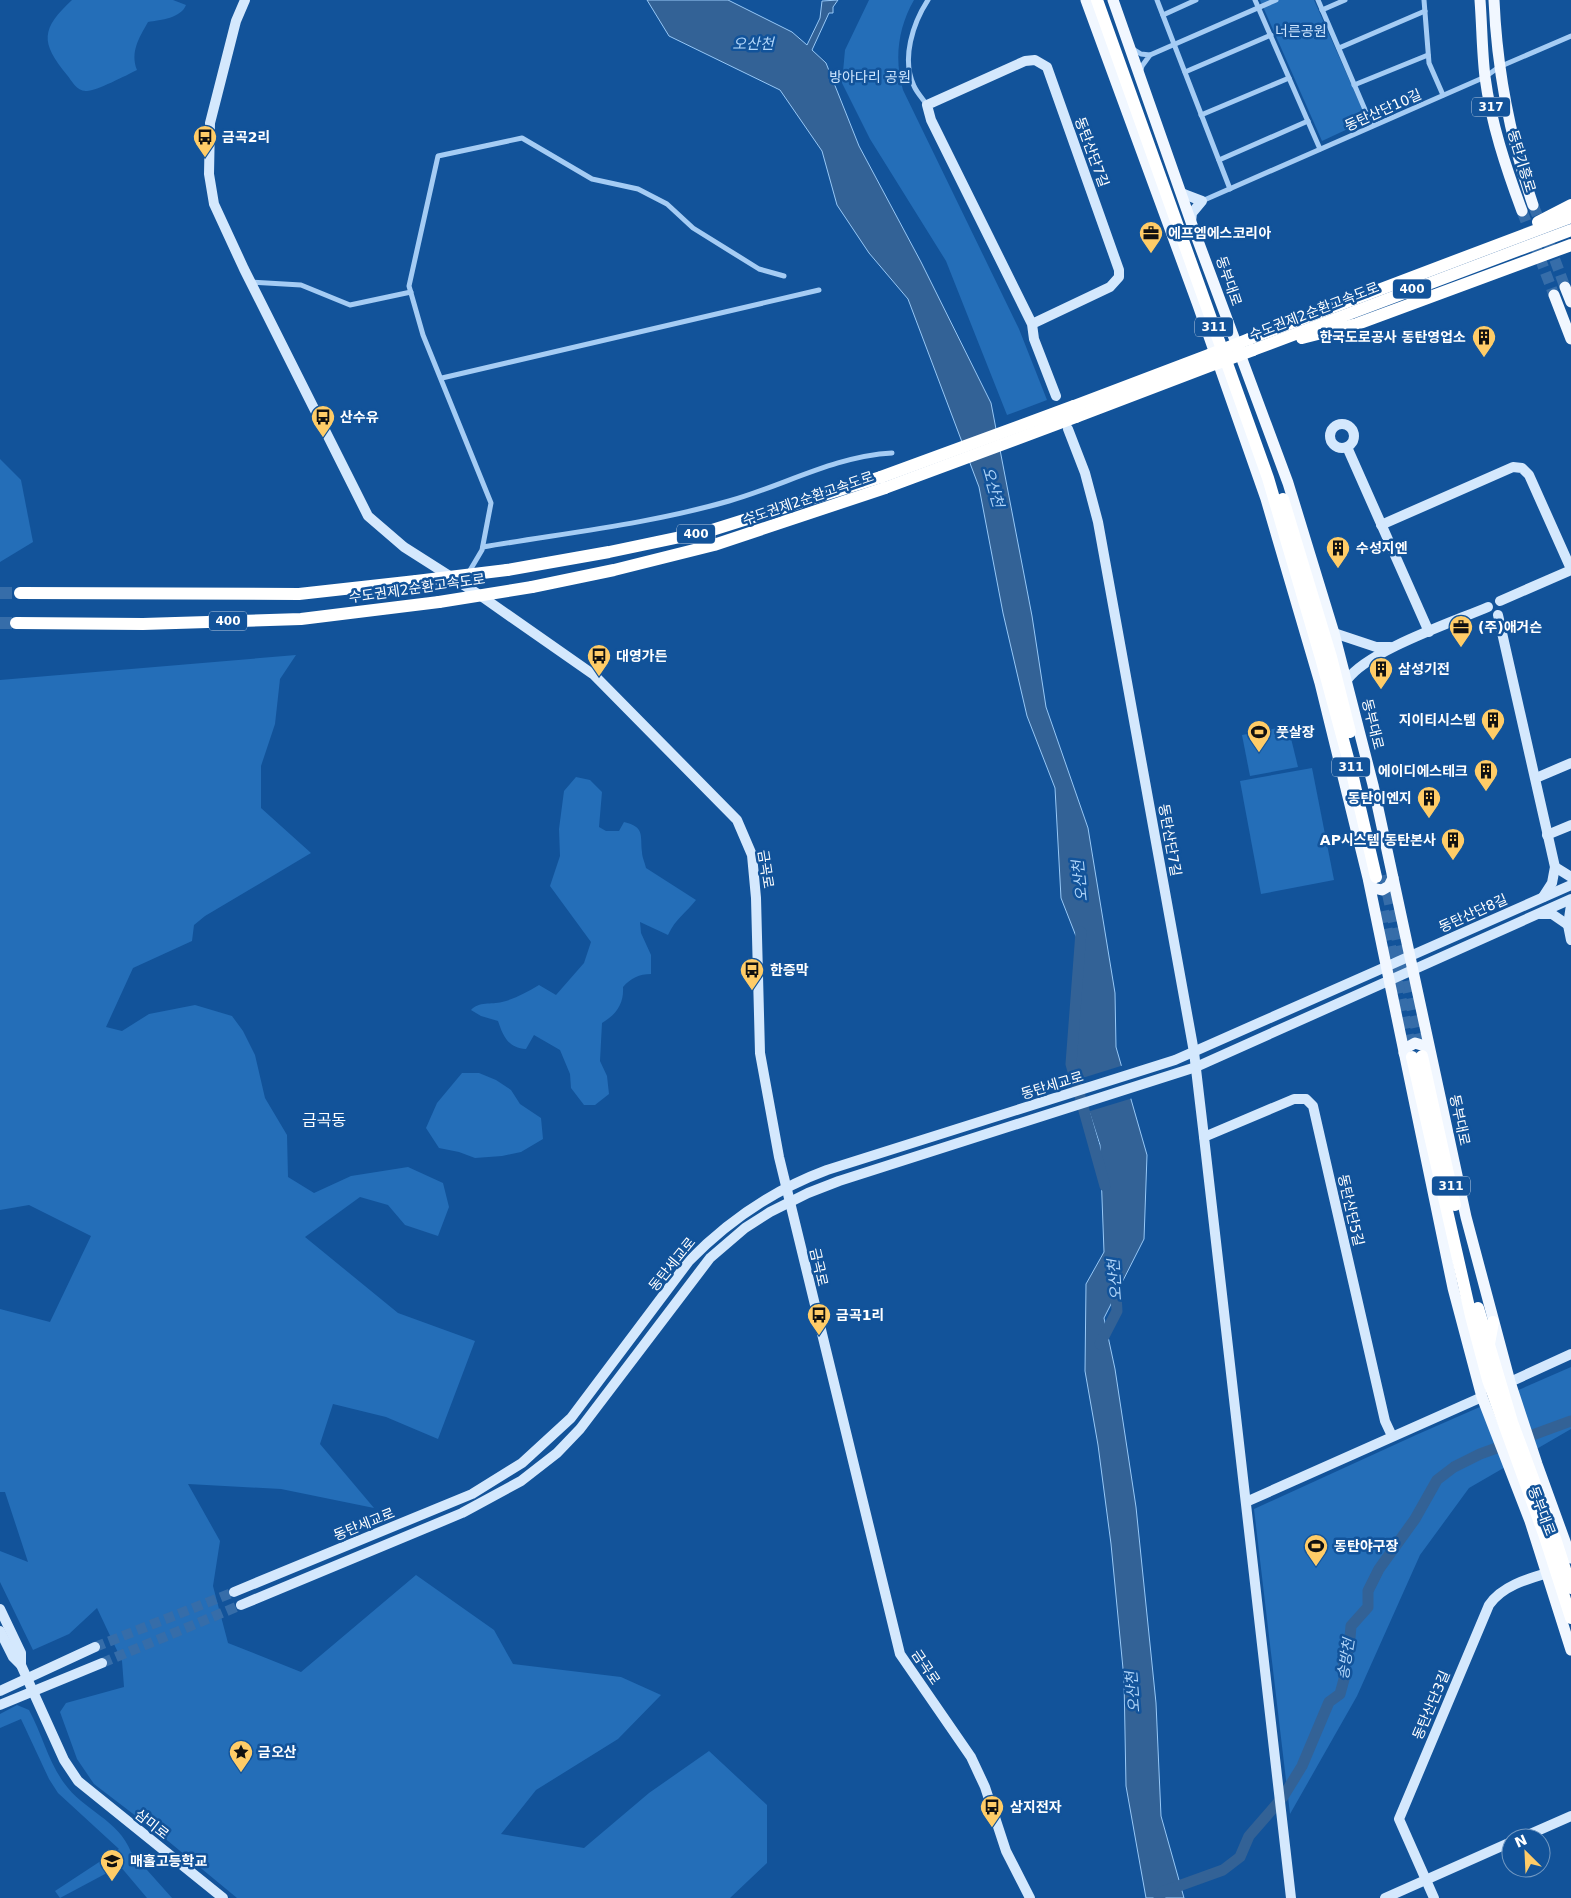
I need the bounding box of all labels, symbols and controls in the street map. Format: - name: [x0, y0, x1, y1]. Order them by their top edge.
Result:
- park label: 너른공원: [1275, 23, 1327, 39]
- water label: 오산천: [732, 35, 776, 53]
- park label: 방아다리 공원: [829, 69, 911, 85]
- street label: 동탄산단10길: [1342, 86, 1424, 134]
- road number: 317: [1472, 98, 1510, 116]
- street label: 동탄산단7길: [1072, 115, 1112, 189]
- bus stop icon: 금곡2리: [192, 124, 218, 158]
- street label: 동탄기흥로: [1505, 128, 1539, 194]
- place label: 금곡2리: [222, 129, 270, 145]
- office icon: 에프엠에스코리아: [1138, 220, 1164, 254]
- place label: 에프엠에스코리아: [1168, 225, 1271, 241]
- street label: 동부대로: [1213, 254, 1245, 308]
- street label: 수도권제2순환고속도로: [1247, 279, 1381, 343]
- road number: 400: [1393, 280, 1431, 298]
- road number: 311: [1195, 318, 1233, 337]
- building icon: 한국도로공사 동탄영업소: [1471, 324, 1497, 358]
- place label: 한국도로공사 동탄영업소: [1319, 329, 1466, 345]
- bus stop icon: 산수유: [310, 404, 336, 438]
- place label: 산수유: [340, 409, 379, 425]
- water label: 오산천: [979, 465, 1008, 511]
- street label: 수도권제2순환고속도로: [740, 468, 876, 528]
- road number: 400: [677, 524, 715, 544]
- building icon: 수성지엔: [1325, 535, 1351, 569]
- place label: 수성지엔: [1356, 540, 1408, 556]
- street label: 수도권제2순환고속도로: [348, 570, 486, 606]
- road number: 400: [209, 612, 247, 630]
- office icon: (주)애거슨: [1448, 614, 1474, 648]
- place label: (주)애거슨: [1478, 619, 1542, 635]
- bus stop icon: 대영가든: [586, 643, 612, 677]
- place label: 대영가든: [616, 648, 668, 664]
- building icon: 삼성기전: [1368, 656, 1394, 690]
- place label: 삼성기전: [1398, 661, 1450, 677]
- street label: 동부대로: [1359, 697, 1387, 751]
- building icon: 지이티시스템: [1480, 707, 1506, 741]
- place label: 지이티시스템: [1399, 712, 1476, 728]
- sports icon: 풋살장: [1246, 719, 1272, 753]
- place label: 풋살장: [1276, 724, 1315, 740]
- road number: 311: [1332, 758, 1370, 776]
- building icon: 에이디에스테크: [1473, 758, 1499, 792]
- place label: 에이디에스테크: [1378, 763, 1468, 779]
- building icon: 동탄이엔지: [1416, 785, 1442, 819]
- place label: 동탄이엔지: [1348, 790, 1412, 806]
- street label: 동탄산단7길: [1156, 803, 1184, 877]
- building icon: AP시스템 동탄본사: [1440, 827, 1466, 861]
- place label: AP시스템 동탄본사: [1320, 832, 1436, 848]
- street label: 금곡로: [755, 849, 777, 889]
- water label: 오산천: [1069, 857, 1091, 903]
- street label: 동탄산단8길: [1436, 891, 1510, 935]
- bus stop icon: 한증막: [739, 957, 765, 991]
- place label: 한증막: [770, 962, 809, 978]
- street label: 동탄세교로: [1019, 1068, 1085, 1102]
- street label: 동부대로: [1447, 1093, 1473, 1147]
- district label: 금곡동: [302, 1111, 346, 1130]
- street label: 동탄산단5길: [1335, 1172, 1367, 1248]
- road number: 311: [1432, 1176, 1470, 1196]
- street label: 동탄세교로: [646, 1234, 699, 1294]
- street label: 금곡로: [807, 1246, 831, 1288]
- water label: 오산천: [1104, 1257, 1125, 1301]
- bus stop icon: 금곡1리: [806, 1302, 832, 1336]
- place label: 금곡1리: [836, 1307, 884, 1323]
- street label: 동부대로: [1525, 1484, 1559, 1538]
- street label: 동탄세교로: [331, 1504, 397, 1543]
- sports icon: 동탄야구장: [1303, 1533, 1329, 1567]
- place label: 동탄야구장: [1334, 1538, 1399, 1554]
- water label: 송방천: [1334, 1635, 1358, 1681]
- street label: 금곡로: [909, 1647, 944, 1688]
- water label: 오산천: [1122, 1668, 1144, 1713]
- street label: 동탄산단3길: [1409, 1668, 1453, 1742]
- place icon: 금오산: [228, 1739, 254, 1773]
- place label: 금오산: [258, 1744, 297, 1760]
- bus stop icon: 삼지전자: [979, 1794, 1005, 1828]
- place label: 삼지전자: [1010, 1799, 1062, 1815]
- street label: 삼미로: [132, 1806, 172, 1842]
- north arrow: [1501, 1828, 1551, 1878]
- text: N: [1512, 1831, 1529, 1851]
- school or university icon: 매홀고등학교: [99, 1848, 125, 1882]
- place label: 매홀고등학교: [130, 1853, 207, 1869]

